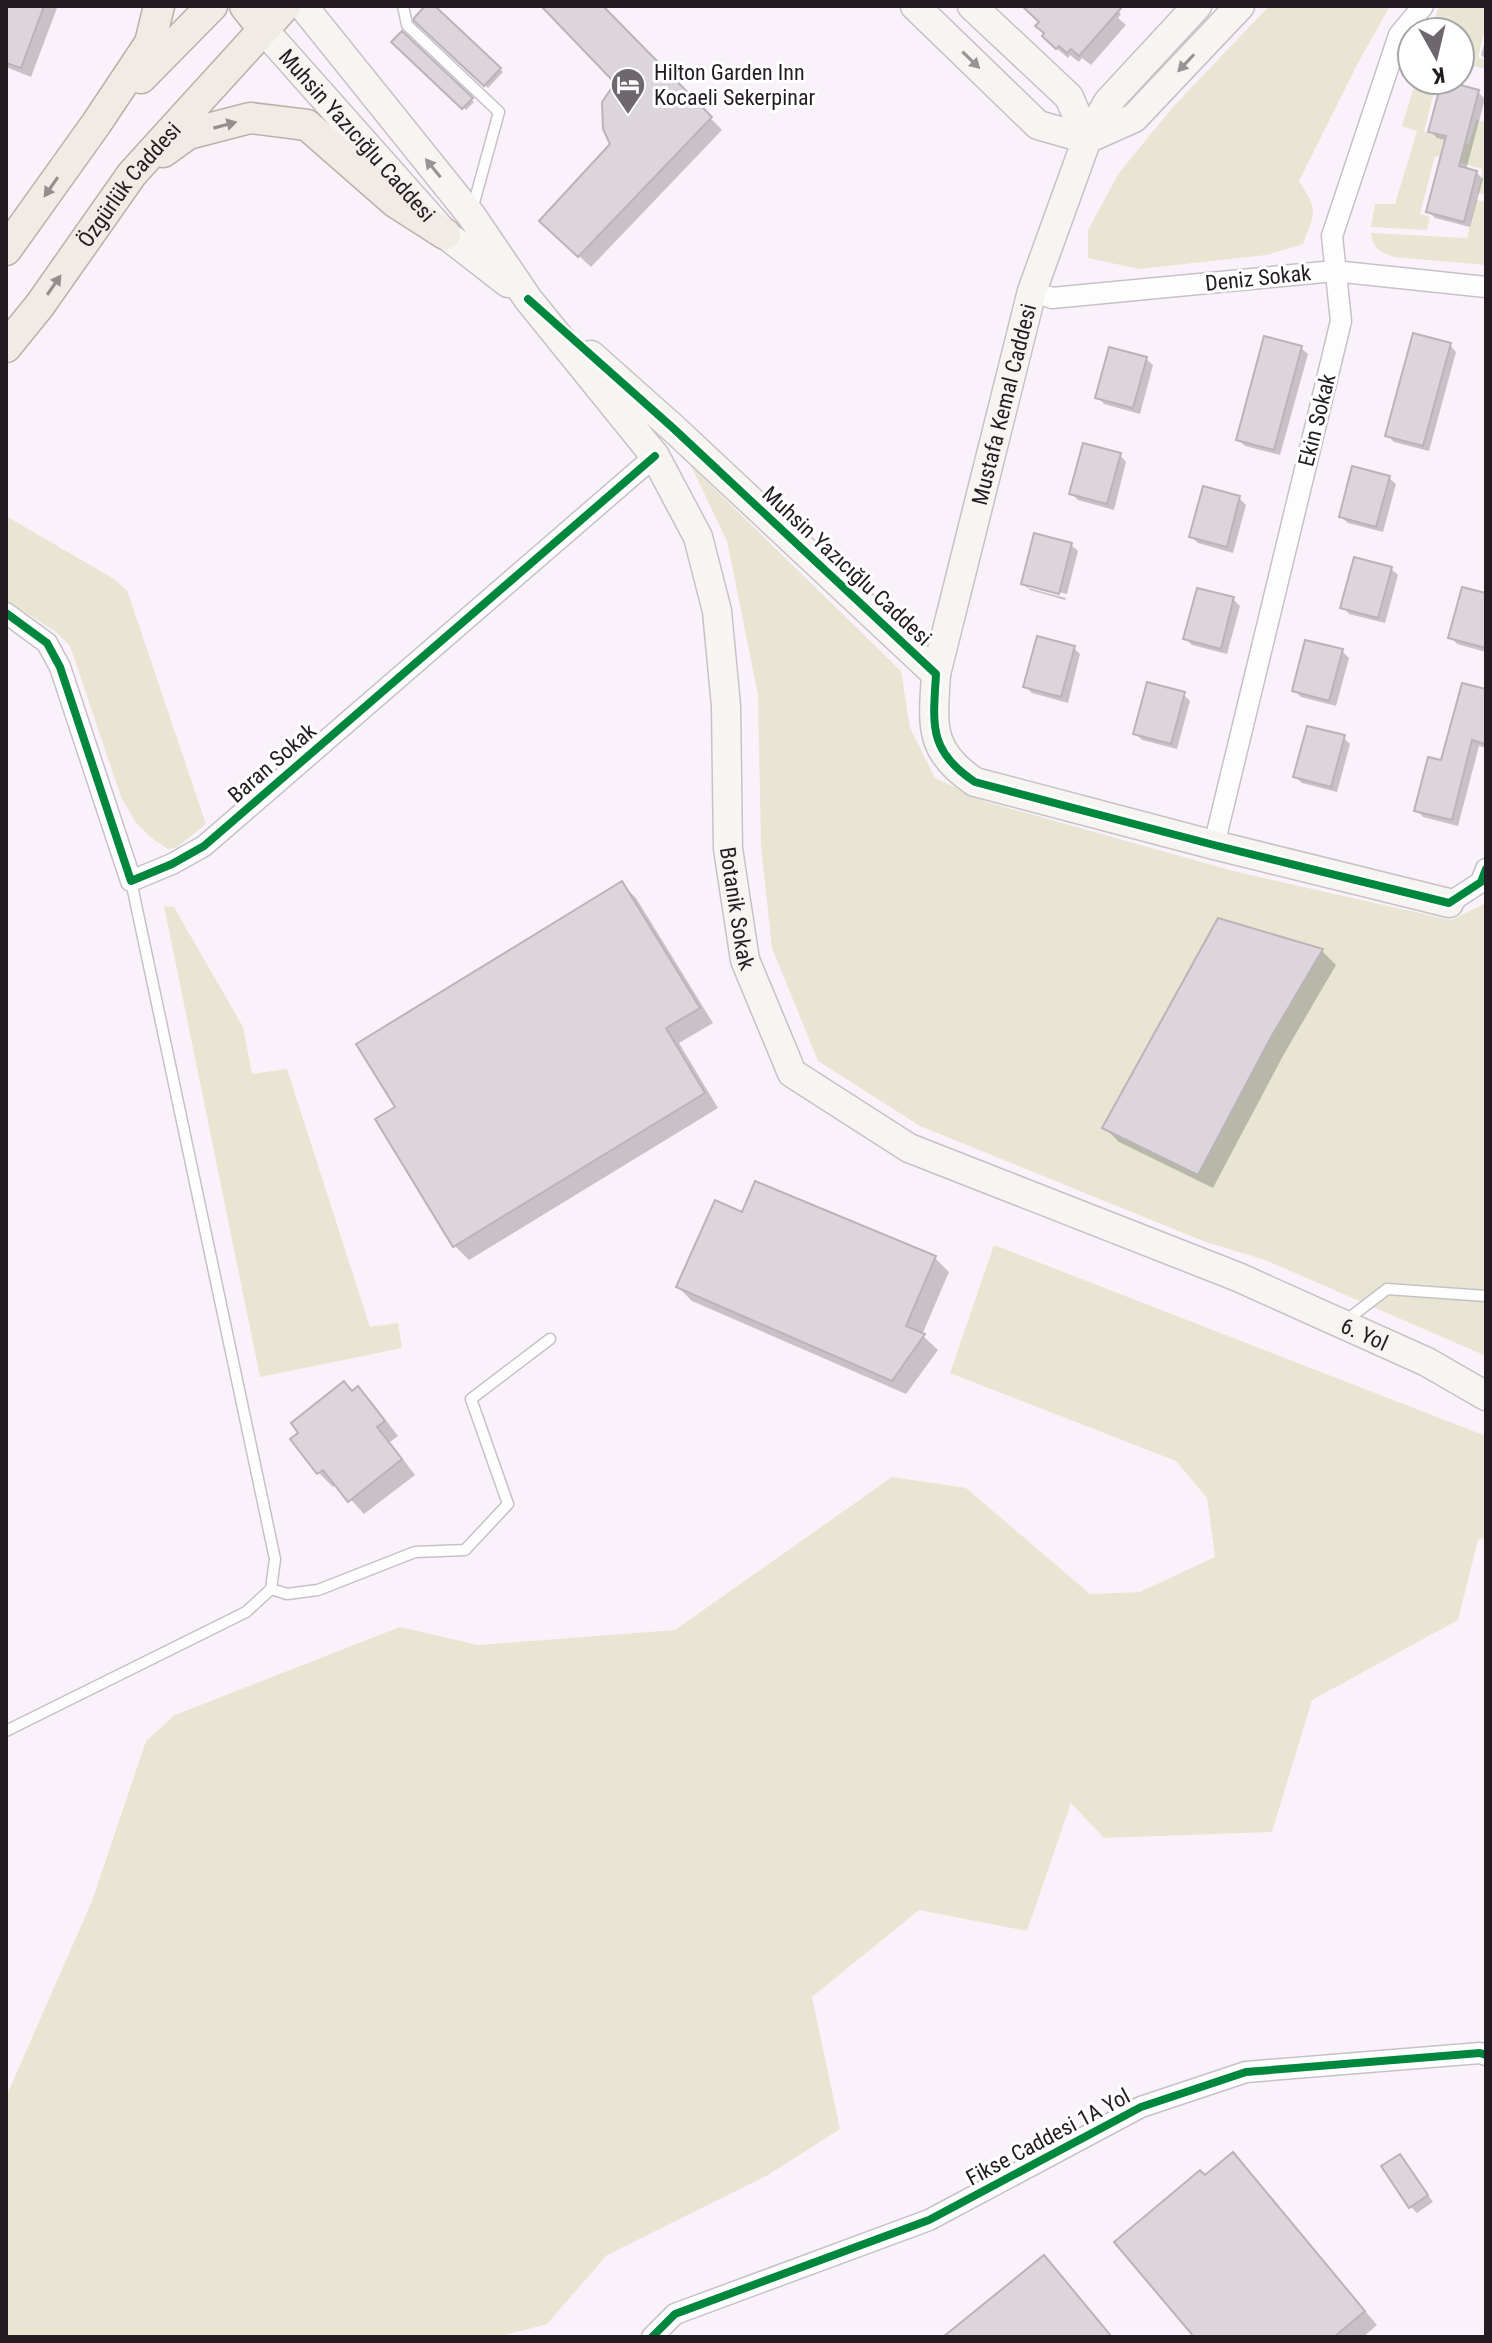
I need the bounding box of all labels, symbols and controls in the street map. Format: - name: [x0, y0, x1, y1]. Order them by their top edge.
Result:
- north arrow: [1396, 16, 1476, 96]
- street label: Muhsin Yazıcığlu Caddesi: [274, 44, 440, 227]
- one-way arrow: [961, 50, 980, 69]
- one-way arrow: [1178, 53, 1196, 72]
- place label: Hilton Garden Inn Kocaeli Sekerpinar: [654, 60, 815, 110]
- text: K: [1430, 62, 1446, 89]
- hotel icon: Hilton Garden Inn Kocaeli Sekerpinar: [609, 66, 647, 116]
- street label: Özgürlük Caddesi: [72, 117, 186, 252]
- one-way arrow: [212, 118, 237, 130]
- one-way arrow: [425, 158, 441, 178]
- one-way arrow: [43, 176, 59, 198]
- street label: Deniz Sokak: [1204, 260, 1312, 296]
- one-way arrow: [46, 275, 61, 296]
- street label: Mustafa Kemal Caddesi: [966, 301, 1041, 508]
- street label: Ekin Sokak: [1293, 371, 1341, 469]
- street label: Muhsin Yazıcığlu Caddesi: [757, 481, 937, 651]
- street label: Baran Sokak: [223, 718, 321, 808]
- street label: Botanik Sokak: [715, 845, 760, 974]
- street label: 6. Yol: [1337, 1313, 1392, 1355]
- street label: Fikse Caddesi 1A Yol: [962, 2083, 1134, 2191]

